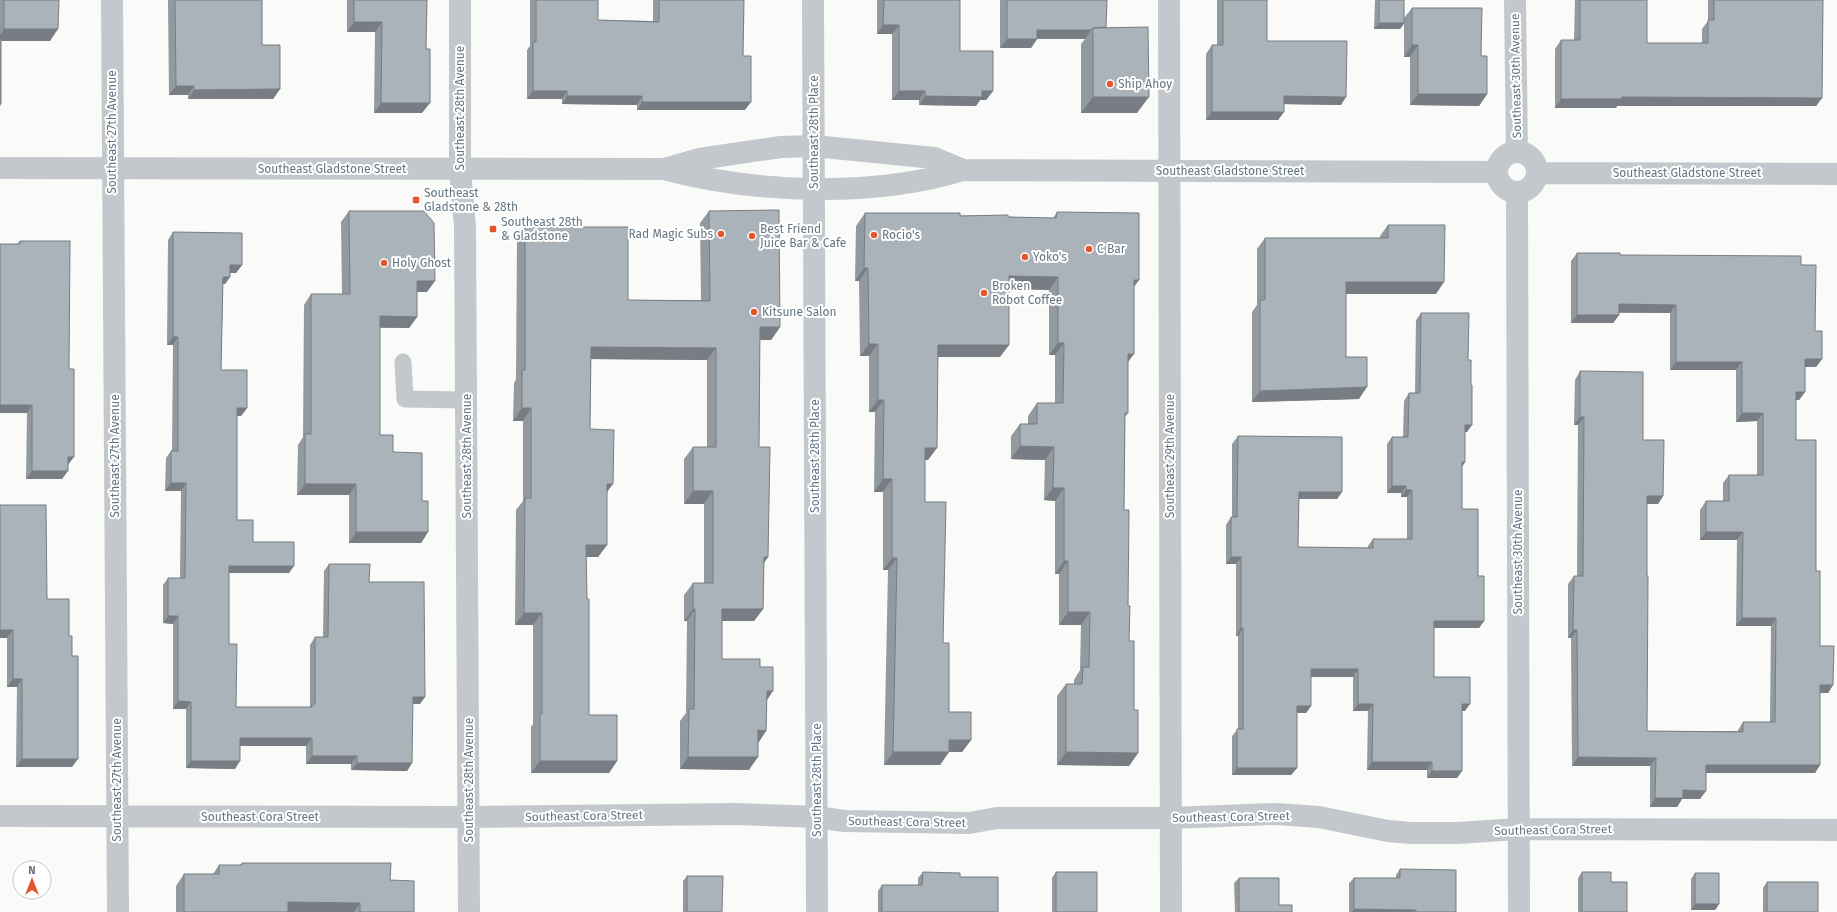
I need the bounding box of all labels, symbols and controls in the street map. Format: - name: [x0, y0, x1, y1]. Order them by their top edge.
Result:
- street label: Southeast 30th Avenue: [1508, 13, 1524, 139]
- street label: Southeast 28th Avenue: [453, 46, 467, 170]
- street label: Southeast 27th Avenue: [105, 70, 119, 194]
- street label: Southeast 28th Place: [807, 75, 821, 189]
- place label: Ship Ahoy: [1118, 77, 1172, 91]
- marker: Ship Ahoy: [1105, 79, 1115, 89]
- street label: Southeast Gladstone Street: [258, 162, 407, 176]
- street label: Southeast Gladstone Street: [1156, 164, 1305, 178]
- street label: Southeast Gladstone Street: [1613, 166, 1762, 180]
- place label: Southeast Gladstone & 28th: [424, 186, 518, 214]
- marker: Southeast Gladstone & 28th: [411, 195, 421, 205]
- place label: Southeast 28th & Gladstone: [501, 215, 583, 243]
- place label: Best Friend Juice Bar & Cafe: [760, 222, 846, 250]
- marker: Southeast 28th & Gladstone: [488, 224, 498, 234]
- place label: Rad Magic Subs: [628, 227, 713, 241]
- place label: Rocio's: [882, 228, 921, 242]
- marker: Rad Magic Subs: [716, 229, 726, 239]
- marker: Rocio's: [869, 230, 879, 240]
- marker: Best Friend Juice Bar & Cafe: [747, 231, 757, 241]
- place label: C Bar: [1097, 242, 1126, 256]
- marker: C Bar: [1084, 244, 1094, 254]
- place label: Yoko's: [1033, 250, 1067, 264]
- marker: Yoko's: [1020, 252, 1030, 262]
- place label: Holy Ghost: [392, 256, 452, 270]
- marker: Holy Ghost: [379, 258, 389, 268]
- place label: Broken Robot Coffee: [992, 279, 1062, 307]
- marker: Broken Robot Coffee: [979, 288, 989, 298]
- place label: Kitsune Salon: [762, 305, 837, 319]
- marker: Kitsune Salon: [749, 307, 759, 317]
- street label: Southeast 27th Avenue: [108, 394, 122, 518]
- street label: Southeast 28th Avenue: [460, 394, 474, 518]
- street label: Southeast 29th Avenue: [1163, 394, 1177, 518]
- street label: Southeast 28th Place: [808, 399, 822, 513]
- street label: Southeast 30th Avenue: [1511, 490, 1525, 614]
- street label: Southeast 27th Avenue: [110, 718, 124, 842]
- street label: Southeast 28th Avenue: [462, 718, 476, 842]
- street label: Southeast 28th Place: [810, 723, 824, 837]
- street label: Southeast Cora Street: [525, 808, 644, 824]
- street label: Southeast Cora Street: [1172, 809, 1291, 825]
- street label: Southeast Cora Street: [201, 810, 320, 824]
- street label: Southeast Cora Street: [848, 814, 967, 830]
- street label: Southeast Cora Street: [1494, 822, 1613, 838]
- north arrow: [12, 860, 52, 900]
- text: N: [28, 864, 36, 877]

